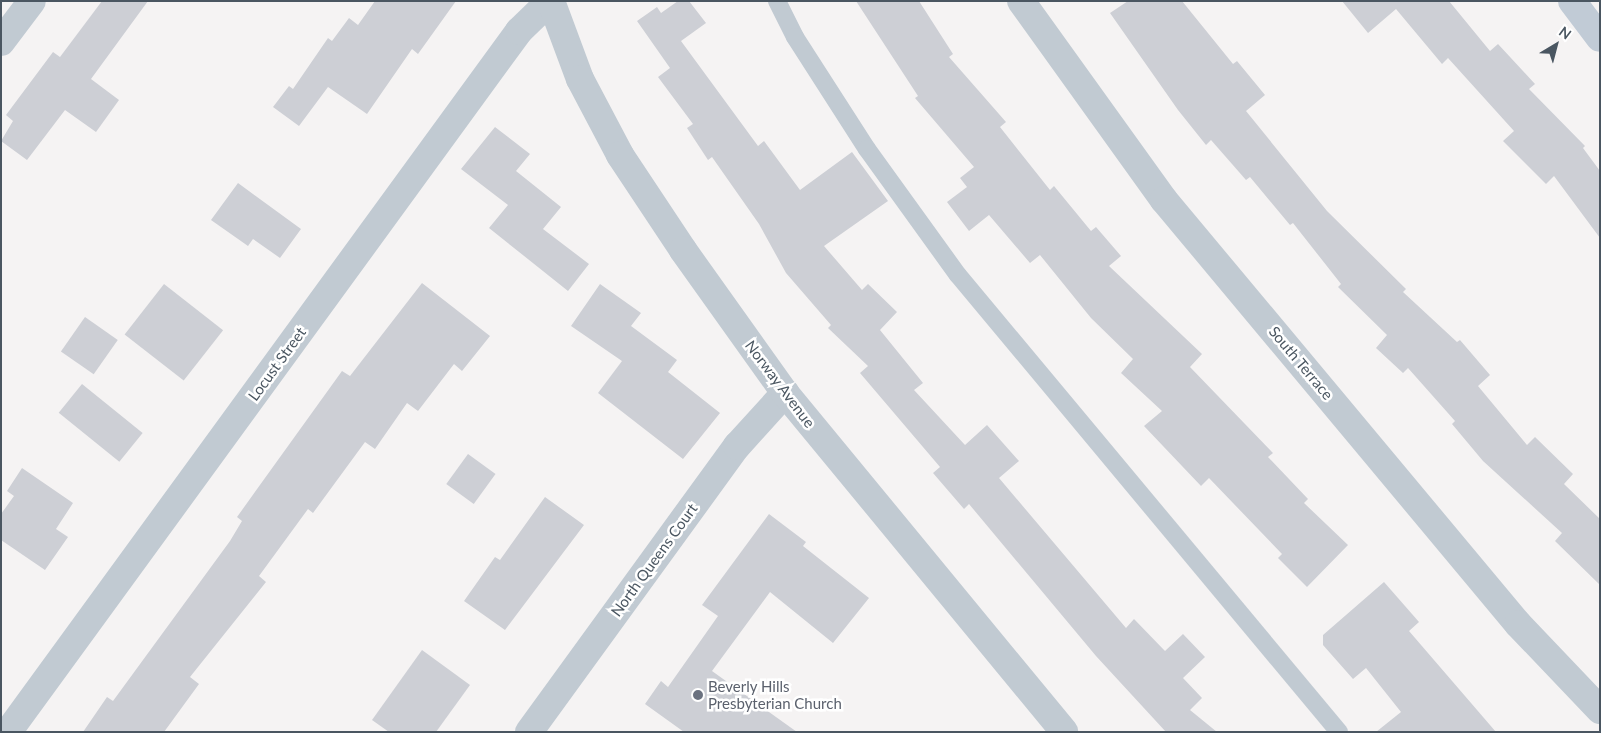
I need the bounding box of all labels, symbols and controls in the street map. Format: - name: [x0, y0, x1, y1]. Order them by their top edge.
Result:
- north arrow: [1531, 20, 1581, 70]
- text: N: [1556, 23, 1575, 43]
- street label: South Terrace: [1265, 322, 1337, 404]
- street label: Locust Street: [244, 324, 310, 404]
- street label: Norway Avenue: [741, 337, 819, 431]
- street label: North Queens Court: [607, 500, 701, 620]
- place label: Beverly Hills Presbyterian Church: [708, 677, 842, 712]
- marker: Beverly Hills Presbyterian Church: [692, 689, 704, 701]

